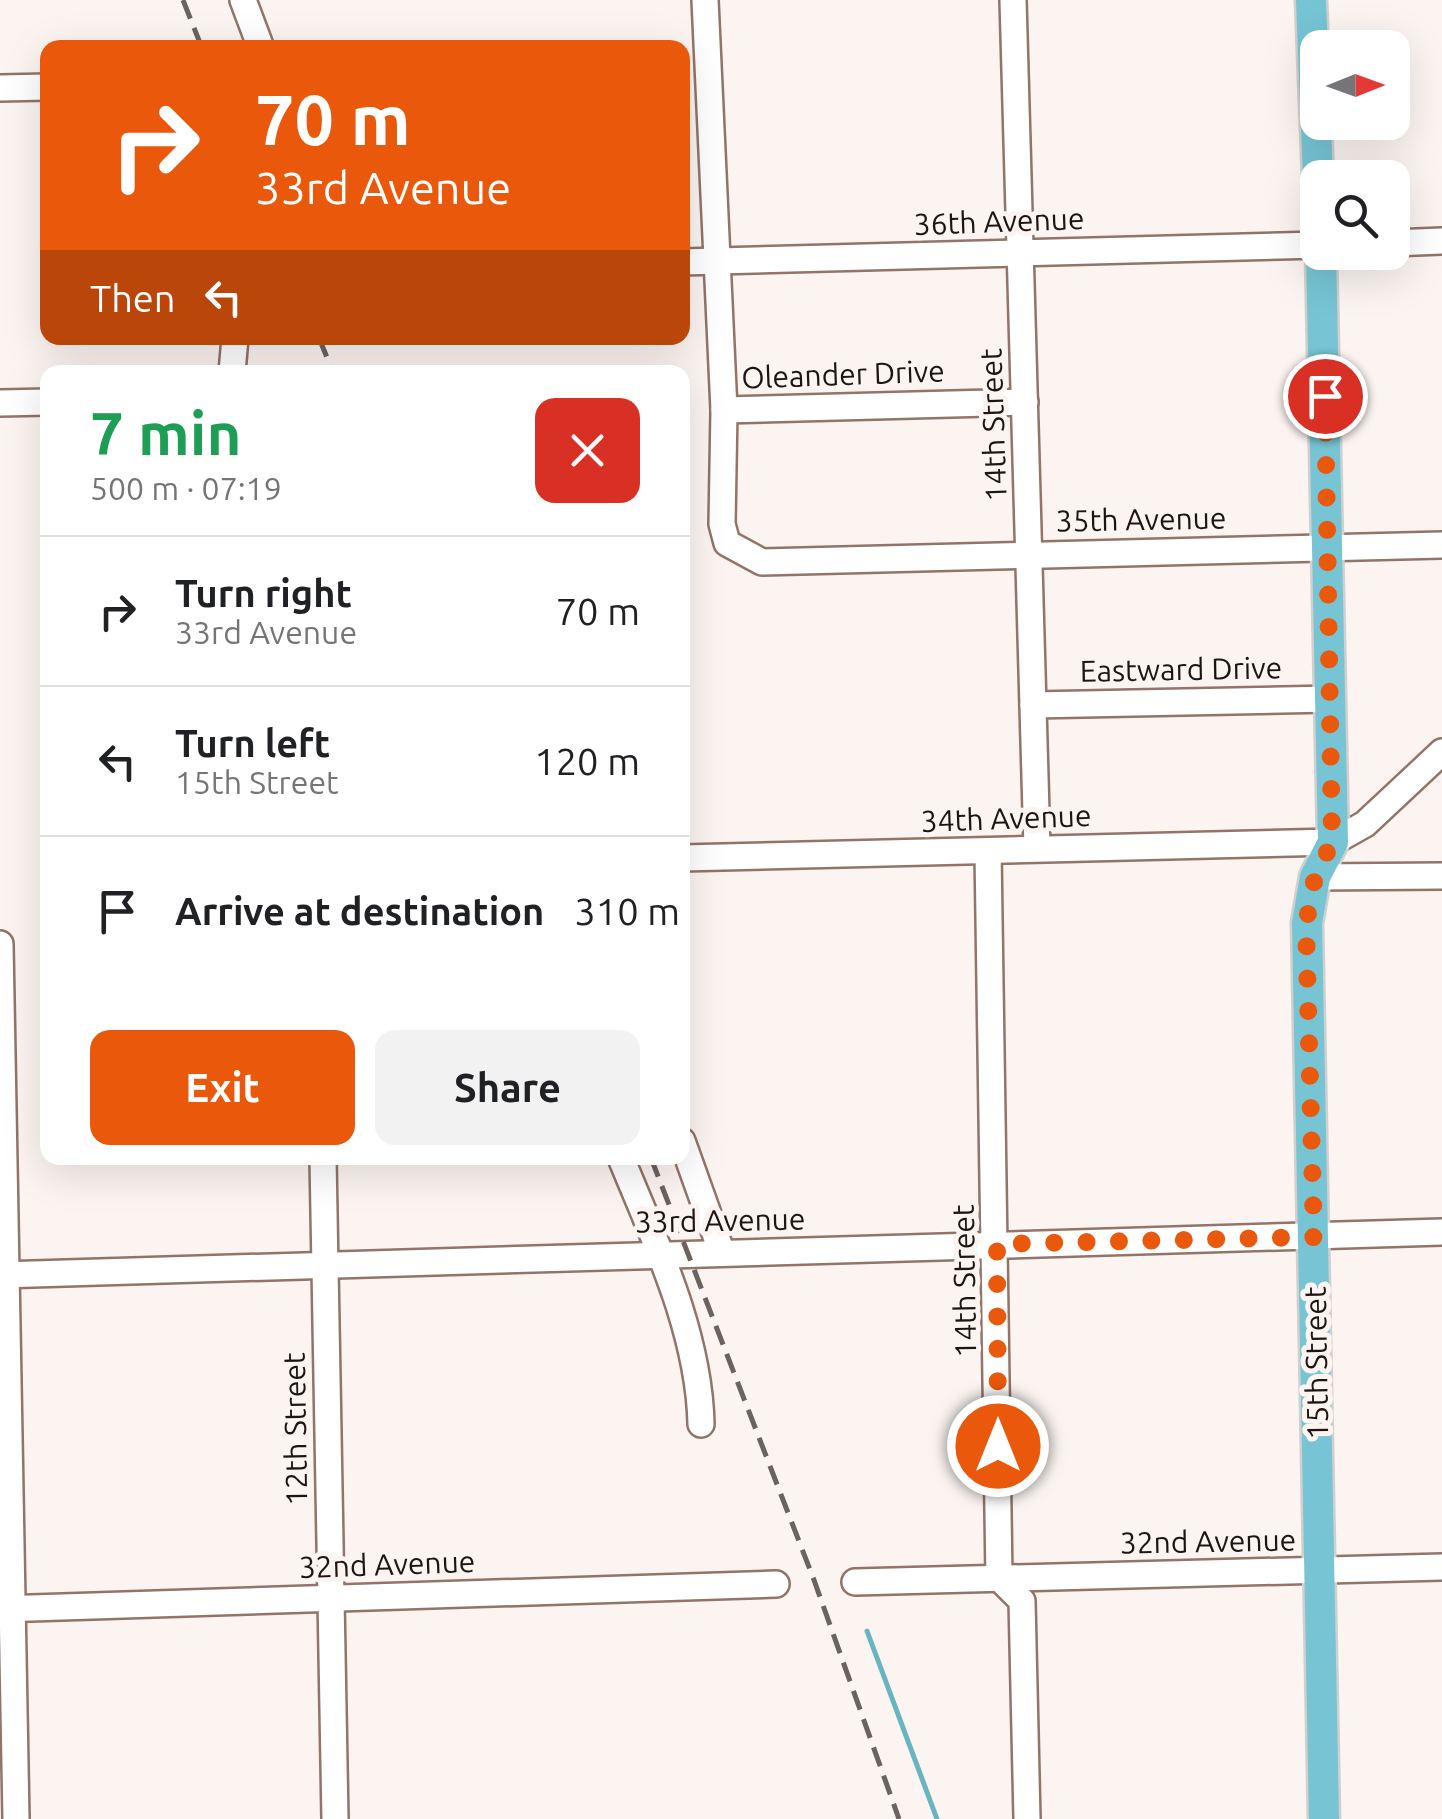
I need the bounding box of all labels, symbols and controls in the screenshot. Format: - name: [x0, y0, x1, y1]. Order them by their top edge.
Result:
- north arrow: [1300, 30, 1410, 140]
- map controls: [1300, 30, 1410, 270]
- icon: right: [90, 80, 220, 210]
- text: 70 m: [255, 80, 411, 158]
- button: search: [1300, 160, 1410, 270]
- text: 33rd Avenue: [255, 162, 511, 213]
- street label: 36th Avenue: [913, 201, 1085, 241]
- icon: left: [196, 270, 251, 325]
- text: Then: [90, 277, 176, 319]
- street label: 14th Street: [973, 348, 1013, 502]
- street label: Oleander Drive: [741, 353, 945, 395]
- pin: [1283, 354, 1368, 439]
- icon: arrive: [1298, 369, 1353, 424]
- button: close: [535, 398, 640, 503]
- text: 7 min: [90, 399, 242, 466]
- text: 500 m · 07:19: [90, 470, 282, 506]
- street label: 35th Avenue: [1055, 501, 1227, 537]
- text: Turn right: [175, 572, 352, 614]
- icon: right: [90, 584, 145, 639]
- text: 70 m: [556, 590, 640, 632]
- text: 33rd Avenue: [175, 614, 357, 650]
- street label: Eastward Drive: [1080, 650, 1282, 688]
- text: Turn left: [175, 722, 330, 764]
- icon: left: [90, 734, 145, 789]
- text: 120 m: [534, 740, 640, 782]
- text: 15th Street: [175, 764, 339, 800]
- street label: 34th Avenue: [920, 798, 1092, 838]
- icon: arrive: [90, 884, 145, 939]
- text: Arrive at destination: [175, 890, 544, 932]
- text: 310 m: [574, 890, 680, 932]
- button: Exit: [90, 1030, 355, 1145]
- button: Share: [375, 1030, 640, 1145]
- street label: 33rd Avenue: [634, 1202, 806, 1238]
- street label: 14th Street: [946, 1204, 982, 1358]
- street label: 15th Street: [1298, 1286, 1334, 1440]
- street label: 12th Street: [277, 1352, 313, 1506]
- position arrow: [946, 1394, 1050, 1498]
- street label: 32nd Avenue: [1119, 1522, 1297, 1560]
- street label: 32nd Avenue: [298, 1544, 476, 1584]

